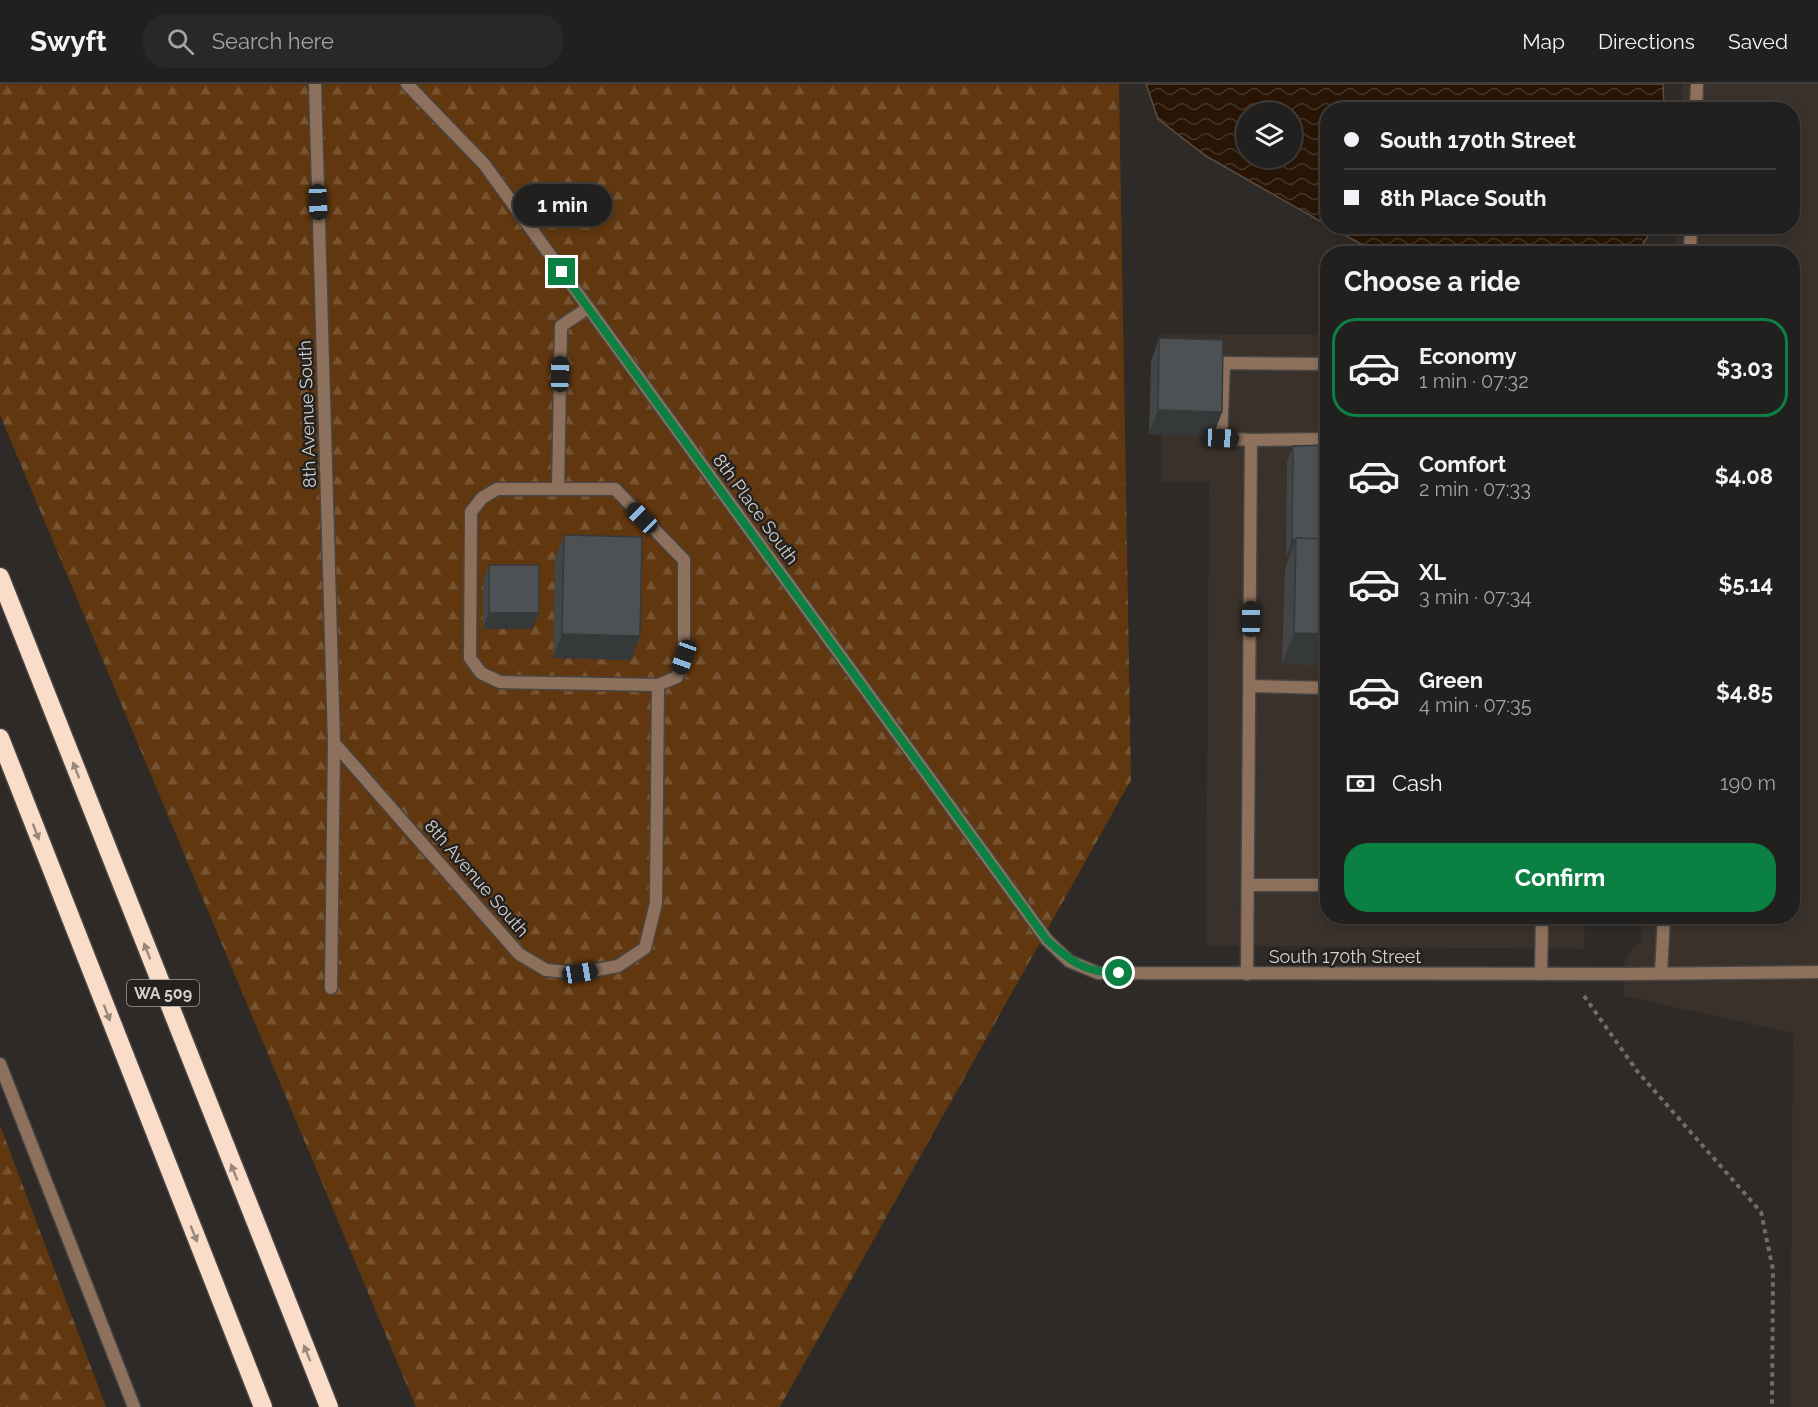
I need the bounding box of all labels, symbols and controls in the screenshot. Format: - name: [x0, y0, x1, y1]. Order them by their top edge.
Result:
- search box: [143, 14, 563, 68]
- text: Swyft: [30, 25, 107, 58]
- icon: search: [164, 25, 197, 58]
- text: Search here: [212, 28, 334, 54]
- text: Map: [1522, 29, 1565, 54]
- text: Directions: [1598, 29, 1695, 54]
- text: Saved: [1728, 29, 1788, 54]
- map controls: [1236, 102, 1302, 168]
- button: layers: [1236, 102, 1302, 168]
- text: South 170th Street: [1380, 127, 1576, 153]
- car: [308, 184, 328, 220]
- callout: 1 min: [512, 185, 612, 227]
- text: 8th Place South: [1380, 185, 1546, 211]
- text: 1 min: [537, 193, 588, 217]
- route end: [548, 258, 575, 285]
- text: Choose a ride: [1344, 266, 1520, 297]
- street label: 8th Avenue South: [294, 340, 320, 488]
- icon: car: [1347, 341, 1401, 395]
- text: Economy: [1419, 343, 1517, 369]
- text: $3.03: [1716, 355, 1773, 381]
- car: [551, 356, 569, 392]
- text: 1 min · 07:32: [1419, 369, 1529, 393]
- car: [1203, 428, 1239, 448]
- icon: car: [1347, 449, 1401, 503]
- street label: 8th Place South: [709, 450, 803, 568]
- text: Comfort: [1419, 451, 1506, 477]
- text: $4.08: [1715, 463, 1773, 489]
- text: 2 min · 07:33: [1419, 477, 1531, 501]
- car: [623, 499, 661, 537]
- icon: car: [1347, 557, 1401, 611]
- text: XL: [1419, 559, 1446, 585]
- text: $5.14: [1718, 571, 1773, 597]
- text: 3 min · 07:34: [1419, 585, 1531, 609]
- car: [1242, 601, 1260, 637]
- car: [669, 637, 699, 677]
- icon: car: [1347, 665, 1401, 719]
- text: Green: [1419, 667, 1483, 693]
- text: $4.85: [1716, 679, 1773, 705]
- text: 4 min · 07:35: [1419, 693, 1532, 717]
- one-way arrow: [70, 761, 80, 779]
- icon: cash: [1344, 767, 1377, 800]
- text: Cash: [1392, 770, 1443, 796]
- text: 190 m: [1720, 771, 1776, 795]
- street label: 8th Avenue South: [421, 815, 533, 941]
- one-way arrow: [32, 823, 42, 841]
- button: Confirm: [1344, 843, 1776, 912]
- one-way arrow: [142, 942, 152, 960]
- street label: South 170th Street: [1269, 946, 1421, 967]
- route start: [1105, 959, 1132, 986]
- car: [561, 961, 599, 985]
- road number: WA 509: [127, 980, 199, 1006]
- one-way arrow: [102, 1005, 112, 1023]
- one-way arrow: [229, 1162, 239, 1180]
- one-way arrow: [190, 1225, 199, 1243]
- one-way arrow: [302, 1343, 312, 1361]

